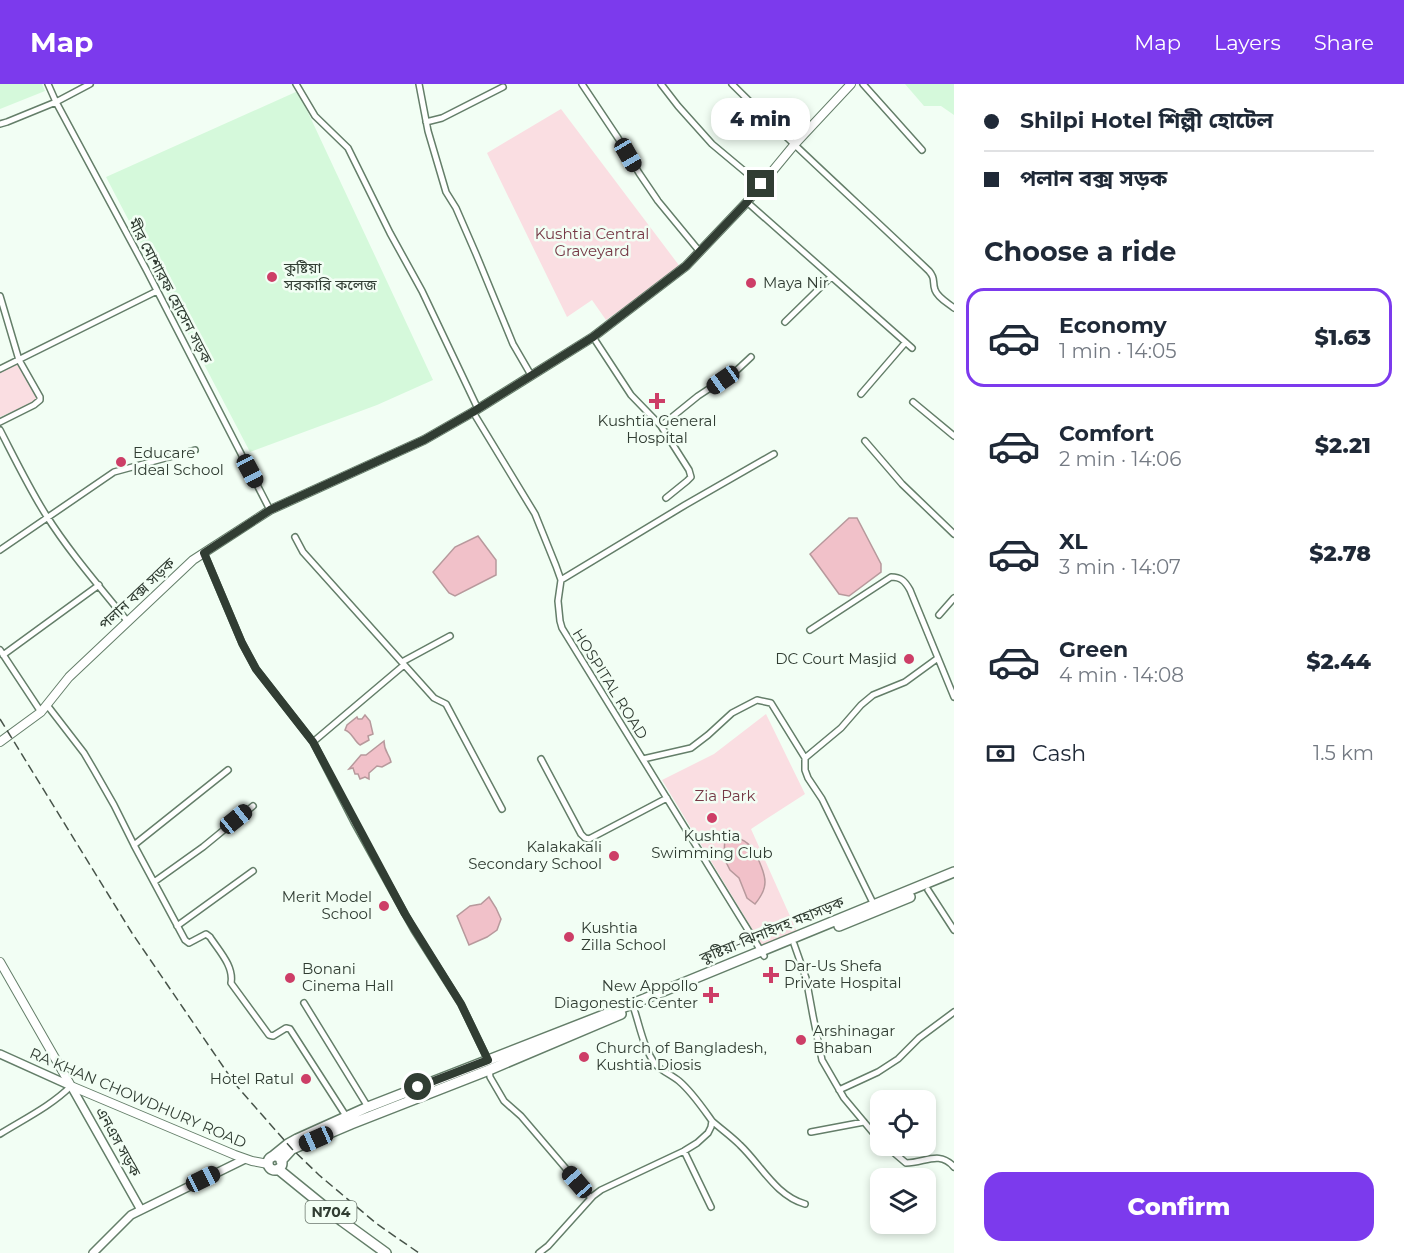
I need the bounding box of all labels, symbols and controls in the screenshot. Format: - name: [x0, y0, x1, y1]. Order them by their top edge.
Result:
- text: Map: [30, 25, 93, 59]
- text: Map: [1134, 30, 1181, 55]
- text: Layers: [1214, 30, 1281, 55]
- text: Share: [1314, 30, 1374, 55]
- callout: 4 min: [712, 97, 810, 139]
- text: 4 min: [730, 107, 791, 131]
- text: Shilpi Hotel শিল্পী হোটেল: [1020, 107, 1273, 134]
- car: [611, 135, 645, 175]
- text: পলান বক্স সড়ক: [1020, 165, 1167, 192]
- route end: [747, 170, 774, 197]
- street label: মীর মোশারফ হোসেন সড়ক: [124, 214, 217, 367]
- park label: Kushtia Central Graveyard: [535, 224, 649, 260]
- text: Choose a ride: [984, 235, 1176, 268]
- place label: কুষ্টিয়া সরকারি কলেজ: [283, 258, 378, 294]
- marker: কুষ্টিয়া সরকারি কলেজ: [265, 270, 279, 284]
- place label: Maya Nir: [763, 273, 829, 292]
- marker: Maya Nir: [744, 276, 758, 290]
- icon: car: [987, 311, 1041, 365]
- text: Economy: [1059, 312, 1167, 339]
- text: $1.63: [1315, 324, 1371, 351]
- text: 1 min · 14:05: [1059, 339, 1176, 363]
- car: [703, 362, 743, 398]
- marker: Kushtia General Hospital: [648, 392, 666, 410]
- place label: Kushtia General Hospital: [598, 411, 716, 447]
- icon: car: [987, 419, 1041, 473]
- text: Comfort: [1059, 420, 1154, 447]
- text: $2.21: [1315, 432, 1371, 459]
- place label: Educare Ideal School: [133, 443, 224, 479]
- text: 2 min · 14:06: [1059, 447, 1181, 471]
- car: [234, 451, 266, 491]
- marker: Educare Ideal School: [114, 455, 128, 469]
- icon: car: [987, 527, 1041, 581]
- text: XL: [1059, 528, 1088, 555]
- text: $2.78: [1309, 540, 1371, 567]
- street label: পলান বক্স সড়ক: [95, 553, 179, 634]
- text: 3 min · 14:07: [1059, 555, 1181, 579]
- street label: HOSPITAL ROAD: [569, 625, 652, 743]
- icon: car: [987, 635, 1041, 689]
- text: Green: [1059, 636, 1128, 663]
- text: $2.44: [1306, 648, 1371, 675]
- place label: DC Court Masjid: [775, 649, 897, 668]
- marker: DC Court Masjid: [902, 652, 916, 666]
- text: 4 min · 14:08: [1059, 663, 1184, 687]
- icon: cash: [984, 737, 1017, 770]
- text: Cash: [1032, 740, 1086, 767]
- text: 1.5 km: [1313, 741, 1374, 765]
- park label: Zia Park: [695, 786, 755, 805]
- car: [216, 801, 256, 837]
- marker: Kushtia Swimming Club: [705, 811, 719, 825]
- place label: Kushtia Swimming Club: [651, 826, 773, 862]
- place label: Kalakakali Secondary School: [468, 837, 602, 873]
- marker: Kalakakali Secondary School: [607, 849, 621, 863]
- place label: Merit Model School: [282, 887, 372, 923]
- street label: কুষ্টিয়া-ঝিনাইদহ মহাসড়ক: [696, 892, 847, 968]
- marker: Merit Model School: [377, 899, 391, 913]
- place label: Kushtia Zilla School: [581, 918, 666, 954]
- marker: Kushtia Zilla School: [562, 930, 576, 944]
- place label: Dar-Us Shefa Private Hospital: [784, 956, 902, 992]
- place label: Bonani Cinema Hall: [302, 959, 394, 995]
- marker: Dar-Us Shefa Private Hospital: [762, 966, 780, 984]
- marker: Bonani Cinema Hall: [283, 971, 297, 985]
- place label: New Appollo Diagonestic Center: [554, 976, 698, 1012]
- marker: New Appollo Diagonestic Center: [702, 986, 720, 1004]
- place label: Arshinagar Bhaban: [813, 1021, 895, 1057]
- marker: Arshinagar Bhaban: [794, 1033, 808, 1047]
- place label: Church of Bangladesh, Kushtia Diosis: [596, 1038, 767, 1074]
- street label: RA KHAN CHOWDHURY ROAD: [27, 1043, 250, 1152]
- marker: Church of Bangladesh, Kushtia Diosis: [577, 1050, 591, 1064]
- place label: Hotel Ratul: [210, 1069, 294, 1088]
- marker: Hotel Ratul: [299, 1072, 313, 1086]
- route start: [404, 1073, 431, 1100]
- map controls: [870, 1090, 936, 1234]
- button: locate: [870, 1090, 936, 1156]
- street label: এনএস সড়ক: [92, 1104, 146, 1181]
- car: [296, 1123, 336, 1155]
- car: [183, 1163, 223, 1195]
- car: [558, 1163, 596, 1201]
- button: layers: [870, 1168, 936, 1234]
- button: Confirm: [984, 1172, 1374, 1241]
- road number: N704: [306, 1201, 356, 1223]

